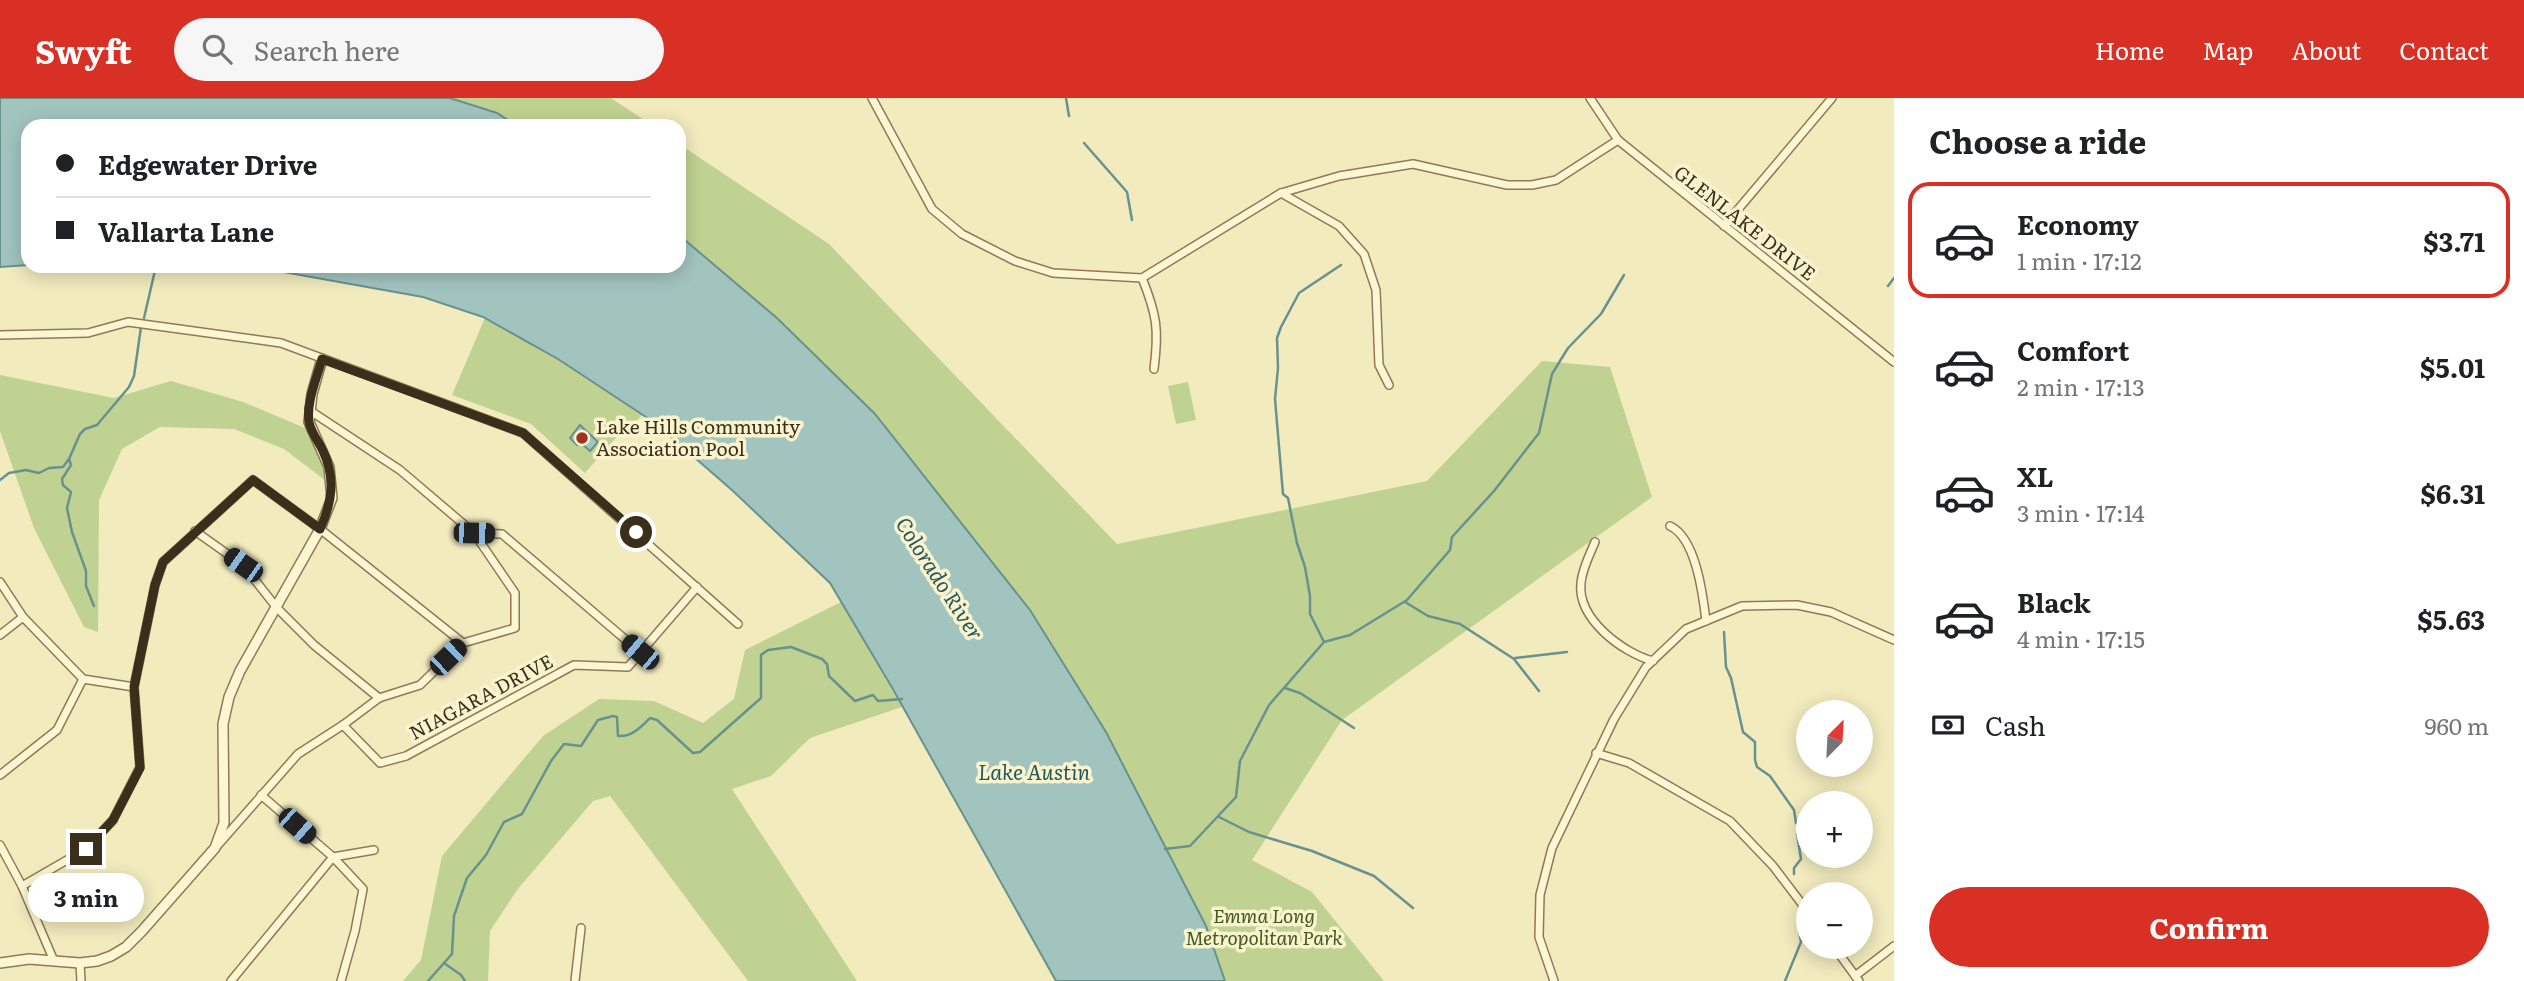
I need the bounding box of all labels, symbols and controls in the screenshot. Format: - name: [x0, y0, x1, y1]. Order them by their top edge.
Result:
- search box: [174, 18, 664, 81]
- text: Swyft: [35, 25, 132, 74]
- icon: search: [198, 30, 236, 68]
- text: Search here: [254, 30, 400, 69]
- text: Home: [2095, 32, 2164, 67]
- text: Map: [2202, 32, 2253, 67]
- text: About: [2291, 32, 2361, 67]
- text: Contact: [2399, 32, 2489, 67]
- text: Choose a ride: [1929, 116, 2146, 164]
- text: Edgewater Drive: [98, 144, 317, 183]
- street label: GLENLAKE DRIVE: [1669, 158, 1822, 286]
- text: Economy: [2017, 204, 2139, 243]
- icon: car: [1933, 209, 1996, 272]
- text: Vallarta Lane: [98, 211, 274, 250]
- text: $3.71: [2423, 221, 2485, 260]
- text: 1 min · 17:12: [2017, 243, 2142, 277]
- text: Comfort: [2017, 330, 2129, 369]
- icon: car: [1933, 335, 1996, 398]
- text: $5.01: [2420, 347, 2485, 386]
- text: 2 min · 17:13: [2017, 369, 2145, 403]
- place label: Lake Hills Community Association Pool: [596, 412, 800, 462]
- marker: Lake Hills Community Association Pool: [574, 430, 590, 446]
- text: XL: [2017, 456, 2054, 495]
- icon: car: [1933, 461, 1996, 524]
- text: $6.31: [2421, 473, 2485, 512]
- text: 3 min · 17:14: [2017, 495, 2145, 529]
- water label: Colorado River: [890, 510, 993, 645]
- route start: [620, 516, 652, 548]
- car: [453, 522, 496, 544]
- car: [220, 544, 267, 586]
- text: Black: [2017, 582, 2091, 621]
- icon: car: [1933, 587, 1996, 650]
- text: $5.63: [2417, 599, 2485, 638]
- text: 4 min · 17:15: [2017, 621, 2145, 655]
- car: [618, 630, 663, 674]
- car: [426, 635, 471, 679]
- street label: NIAGARA DRIVE: [404, 646, 557, 746]
- north arrow: [1796, 700, 1872, 777]
- map controls: [1796, 700, 1873, 959]
- text: Cash: [1985, 705, 2046, 744]
- icon: cash: [1929, 706, 1967, 744]
- text: 960 m: [2424, 708, 2489, 742]
- water label: Lake Austin: [978, 755, 1090, 786]
- button: +: [1796, 791, 1873, 868]
- car: [275, 804, 320, 848]
- route end: [70, 833, 102, 865]
- callout: 3 min: [28, 874, 144, 922]
- text: 3 min: [54, 880, 118, 914]
- button: −: [1796, 882, 1873, 959]
- button: Confirm: [1929, 887, 2489, 967]
- park label: Emma Long Metropolitan Park: [1185, 901, 1343, 951]

